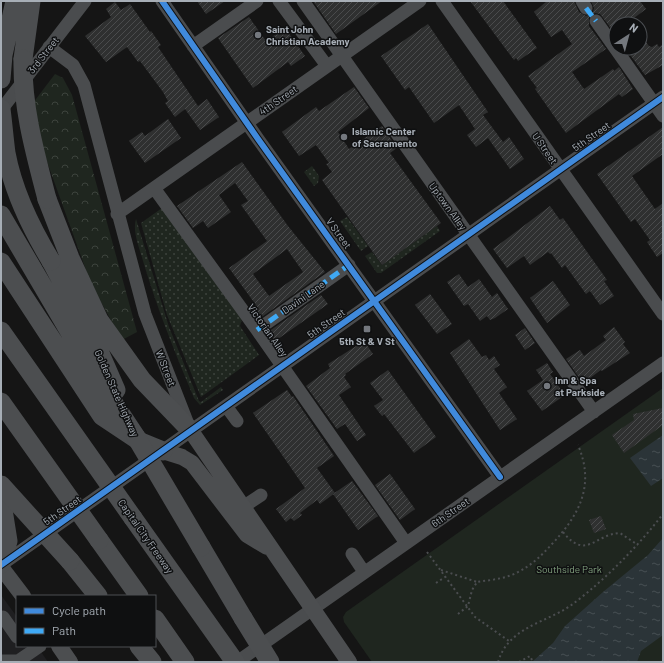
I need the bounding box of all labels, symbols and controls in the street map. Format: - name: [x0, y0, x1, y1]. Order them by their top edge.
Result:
- north arrow: [608, 16, 648, 56]
- text: N: [627, 20, 641, 35]
- place label: Saint John Christian Academy: [266, 23, 350, 47]
- marker: Saint John Christian Academy: [253, 30, 263, 40]
- street label: 3rd Street: [25, 34, 61, 76]
- street label: 4th Street: [257, 82, 300, 117]
- street label: 5th Street: [570, 118, 613, 153]
- place label: Islamic Center of Sacramento: [352, 125, 418, 149]
- street label: U Street: [530, 130, 560, 166]
- marker: Islamic Center of Sacramento: [339, 132, 349, 142]
- street label: Uptown Alley: [427, 180, 469, 232]
- street label: V Street: [324, 215, 354, 251]
- street label: Davini Lane: [279, 278, 327, 316]
- street label: Victorian Alley: [245, 301, 291, 359]
- street label: 5th Street: [305, 305, 348, 340]
- marker: 5th St & V St: [362, 324, 372, 334]
- place label: 5th St & V St: [339, 335, 395, 347]
- street label: Golden State Highway: [92, 348, 142, 439]
- street label: W Street: [153, 348, 179, 388]
- place label: Inn & Spa at Parkside: [555, 374, 605, 398]
- marker: Inn & Spa at Parkside: [542, 381, 552, 391]
- street label: 5th Street: [41, 492, 84, 527]
- street label: 6th Street: [429, 494, 472, 529]
- street label: Capital City Freeway: [116, 497, 176, 576]
- park label: Southside Park: [536, 563, 602, 575]
- legend: [16, 595, 156, 647]
- text: Cycle path: [52, 603, 106, 617]
- text: Path: [52, 623, 76, 637]

